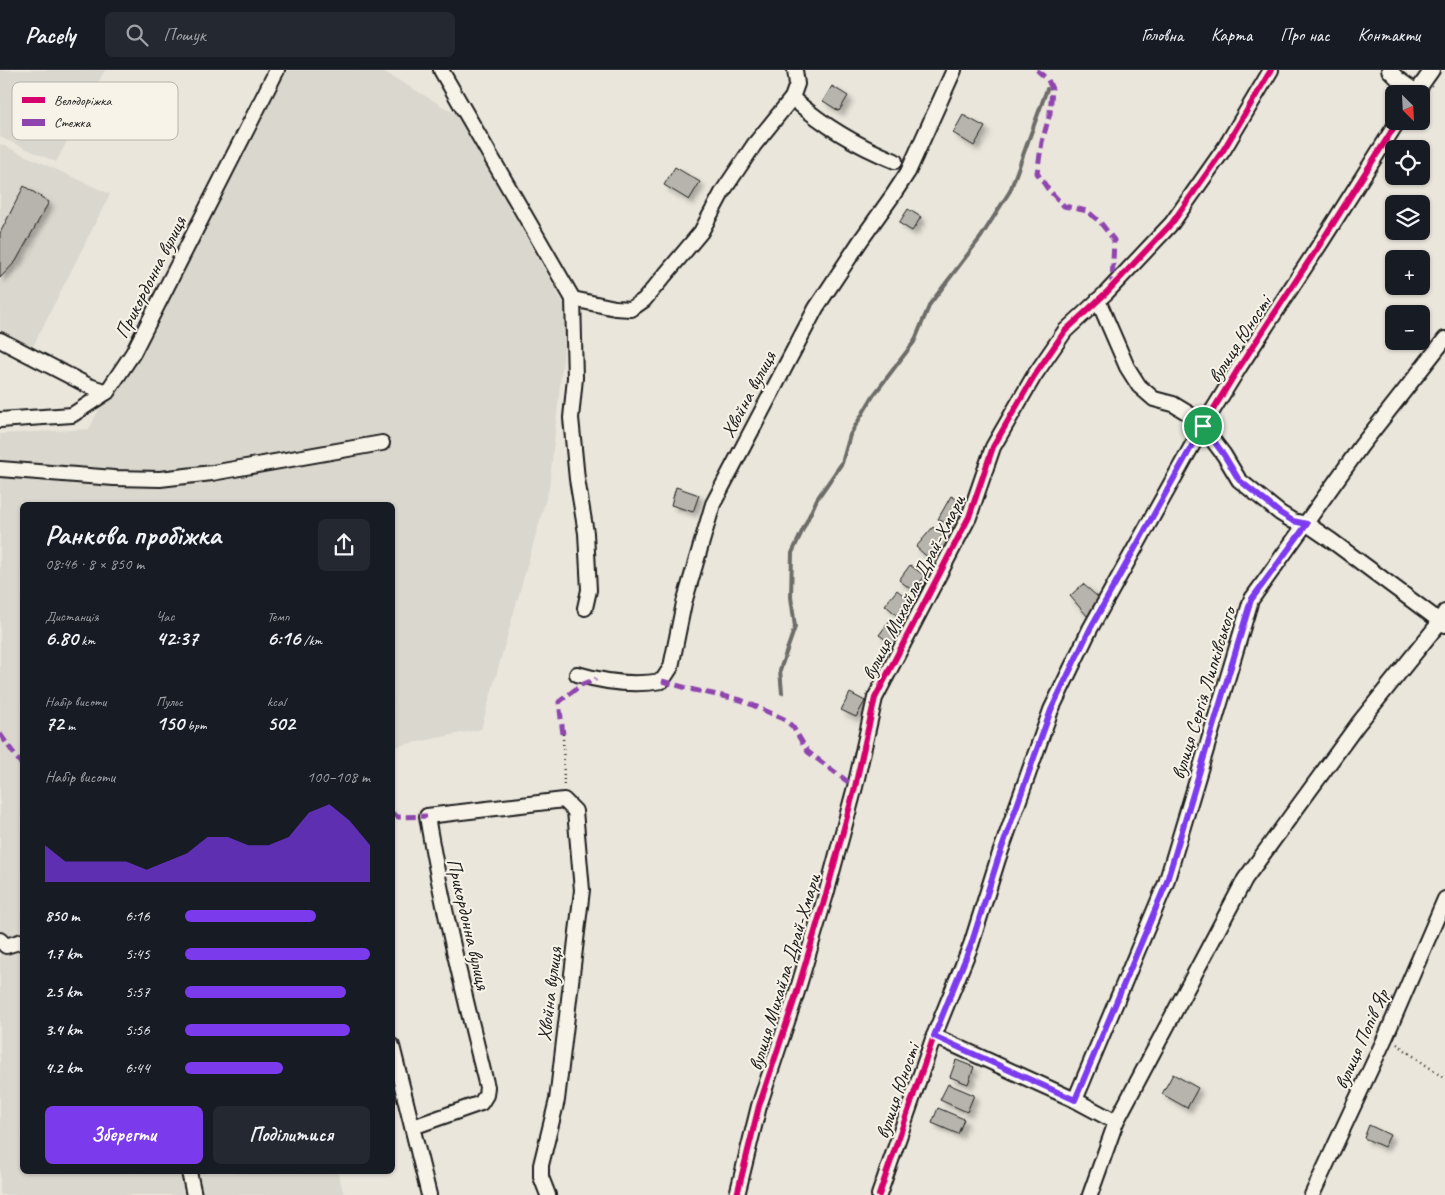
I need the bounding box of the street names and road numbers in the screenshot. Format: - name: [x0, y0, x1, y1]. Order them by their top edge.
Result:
- street label: Прикордонна вулиця: [109, 211, 192, 343]
- street label: вулиця Юності: [1202, 289, 1278, 388]
- street label: Хвойна вулиця: [715, 346, 782, 442]
- street label: вулиця Михайла Драй-Хмари: [856, 489, 972, 684]
- street label: вулиця Сергія Липківського: [1165, 602, 1242, 782]
- street label: Прикордонна вулиця: [441, 856, 496, 993]
- street label: вулиця Михайла Драй-Хмари: [743, 870, 827, 1074]
- street label: Хвойна вулиця: [531, 945, 568, 1043]
- street label: вулиця Попів Яр: [1328, 984, 1395, 1093]
- street label: вулиця Юності: [870, 1038, 926, 1142]

